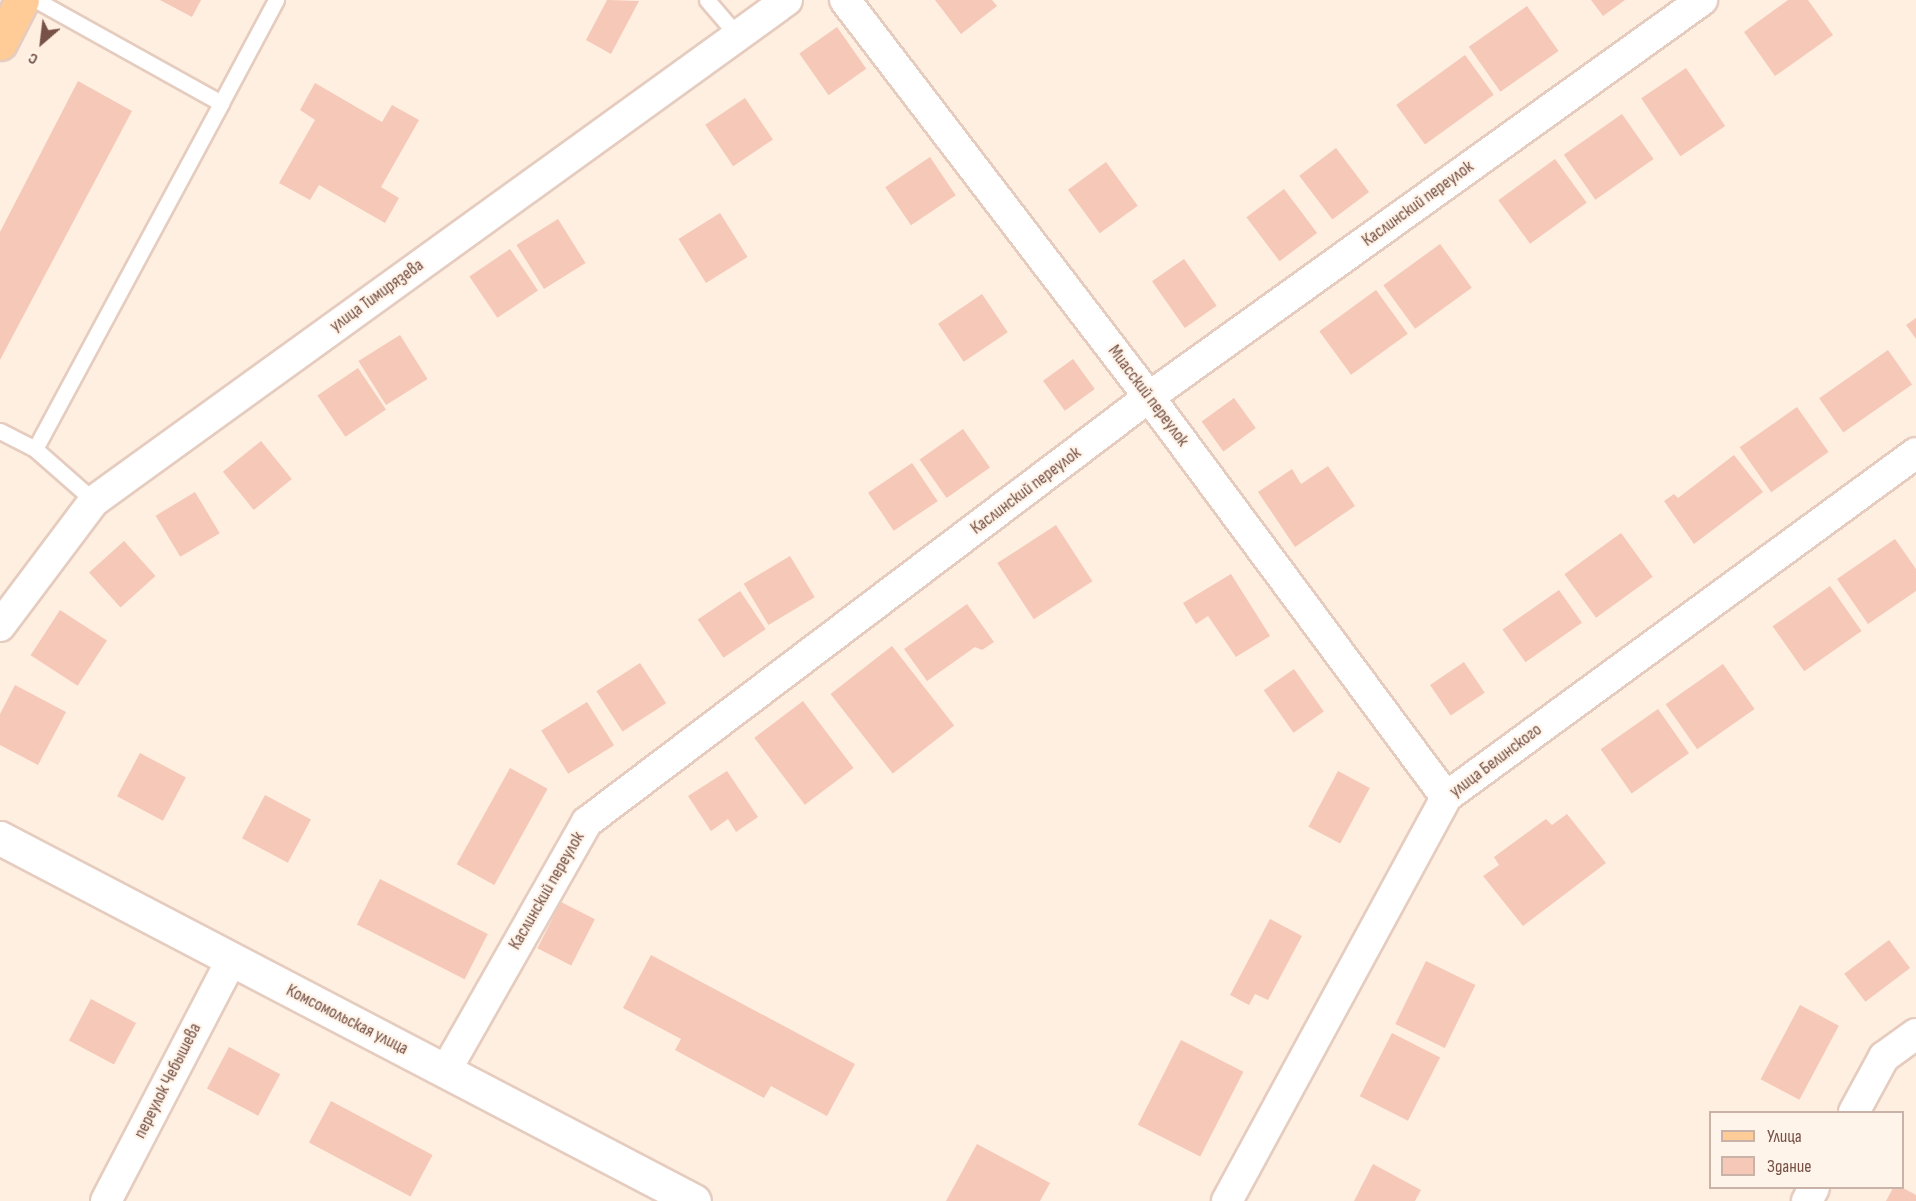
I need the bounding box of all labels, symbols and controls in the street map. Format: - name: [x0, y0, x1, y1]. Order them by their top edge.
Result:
- north arrow: [12, 12, 72, 72]
- text: С: [25, 48, 41, 69]
- street label: Каслинский переулок: [1358, 156, 1478, 252]
- street label: улица Тимирязева: [326, 255, 428, 337]
- street label: Миасский переулок: [1103, 341, 1193, 451]
- street label: Каслинский переулок: [967, 443, 1085, 539]
- street label: улица Белинского: [1446, 719, 1546, 803]
- street label: Каслинский переулок: [505, 828, 589, 954]
- street label: Комсомольская улица: [282, 980, 412, 1060]
- street label: переулок Чебышева: [130, 1020, 206, 1142]
- legend: [1709, 1111, 1904, 1189]
- text: Улица: [1767, 1126, 1802, 1147]
- text: Здание: [1767, 1156, 1812, 1177]

